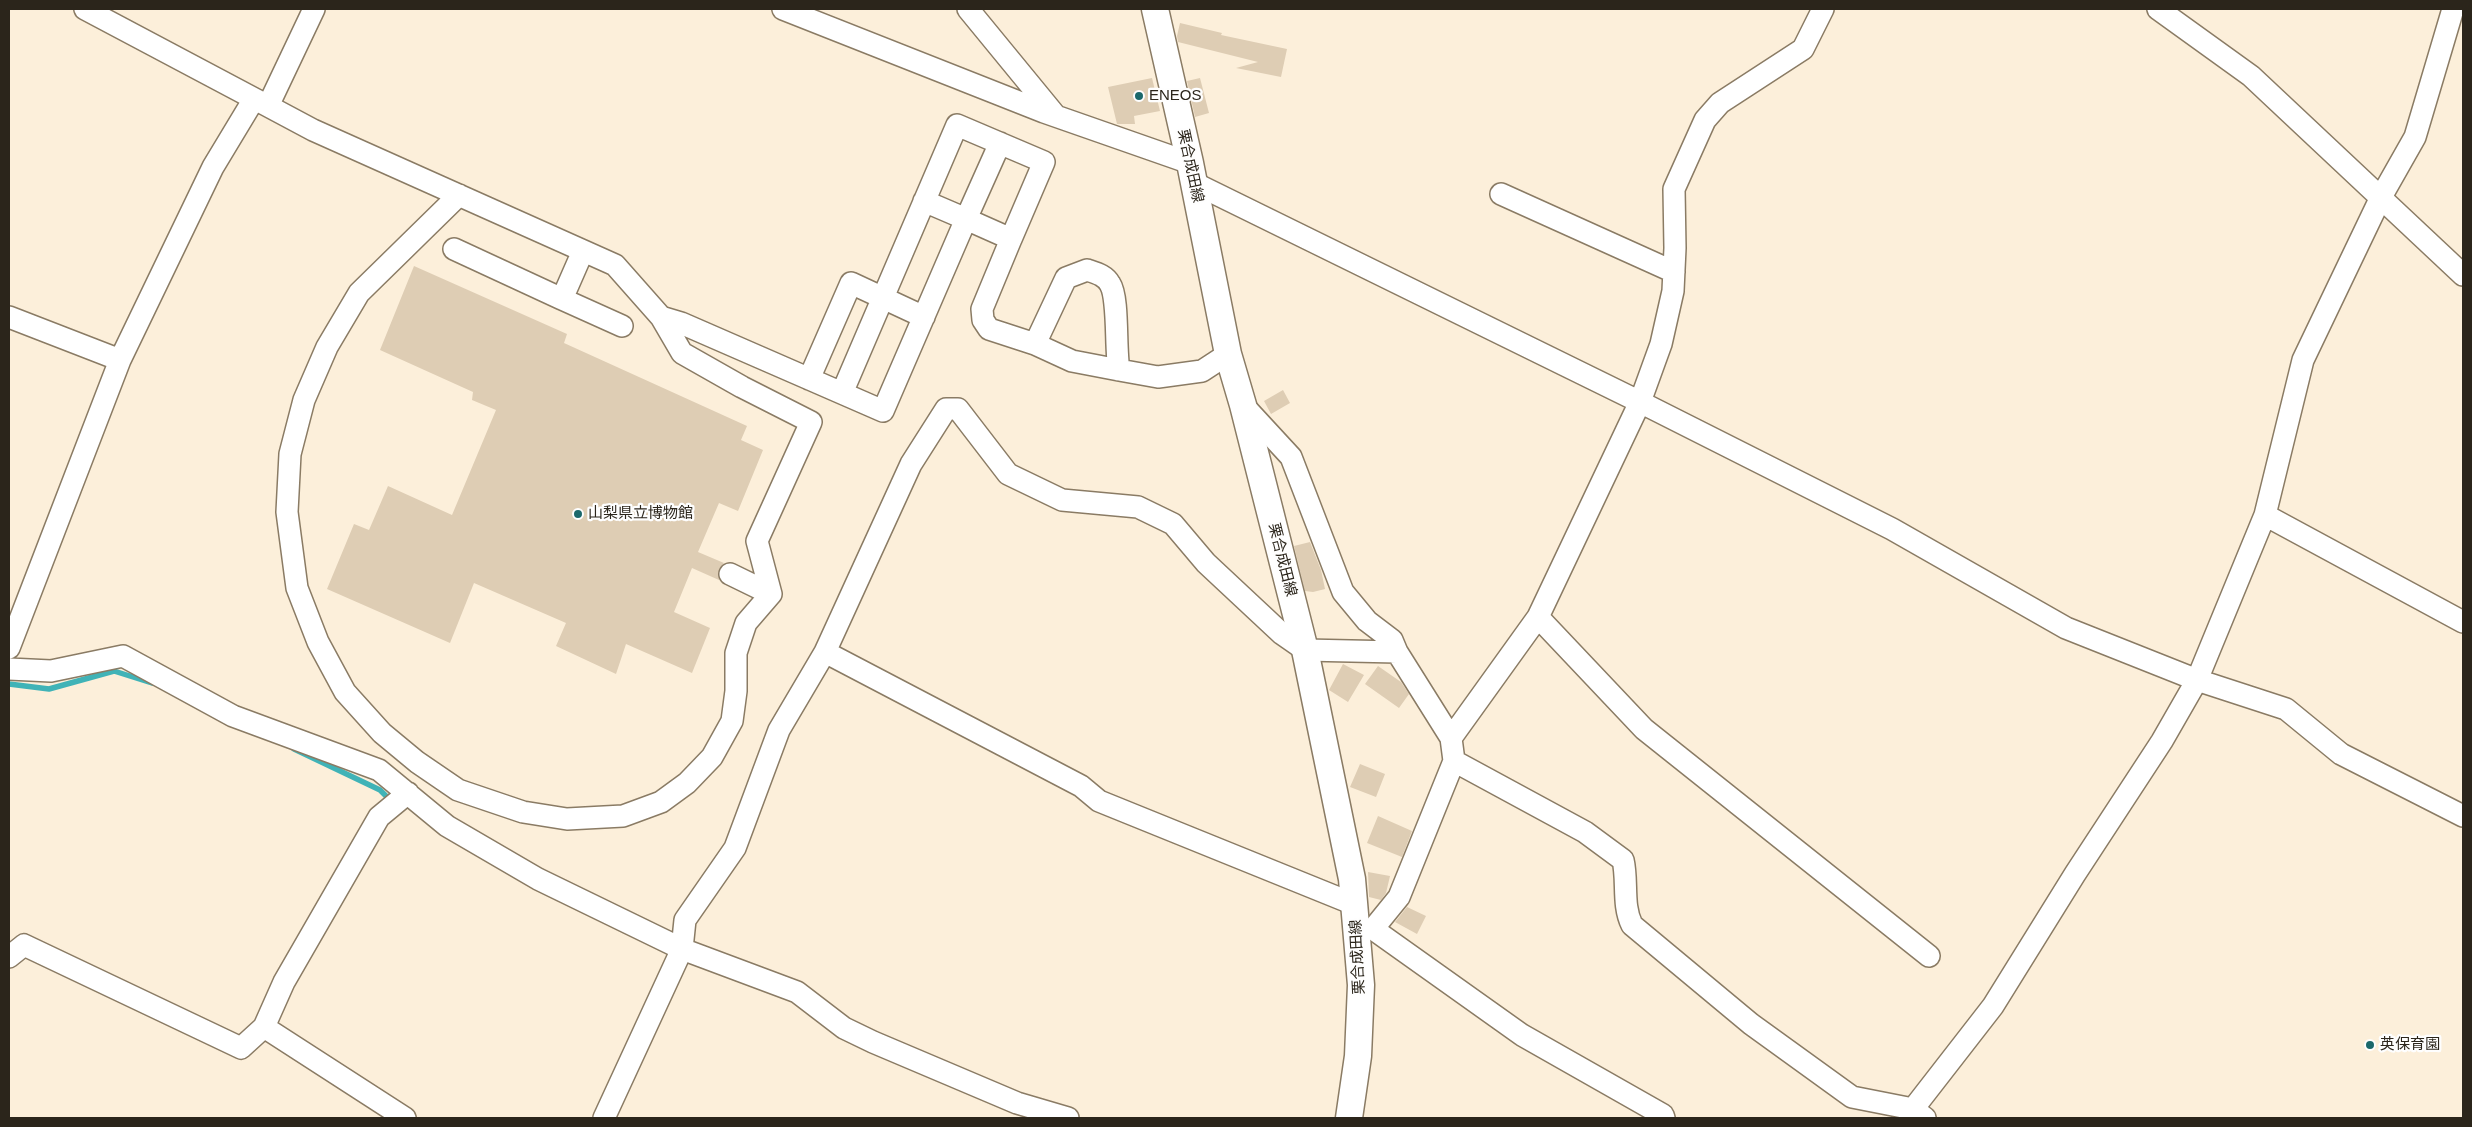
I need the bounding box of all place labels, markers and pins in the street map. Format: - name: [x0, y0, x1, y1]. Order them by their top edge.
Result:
- place label: ENEOS: [1149, 87, 1202, 105]
- marker: ENEOS: [1133, 90, 1145, 102]
- place label: 山梨県立博物館: [588, 505, 693, 523]
- marker: 山梨県立博物館: [572, 508, 584, 520]
- place label: 英保育園: [2380, 1036, 2440, 1054]
- marker: 英保育園: [2364, 1039, 2376, 1051]

